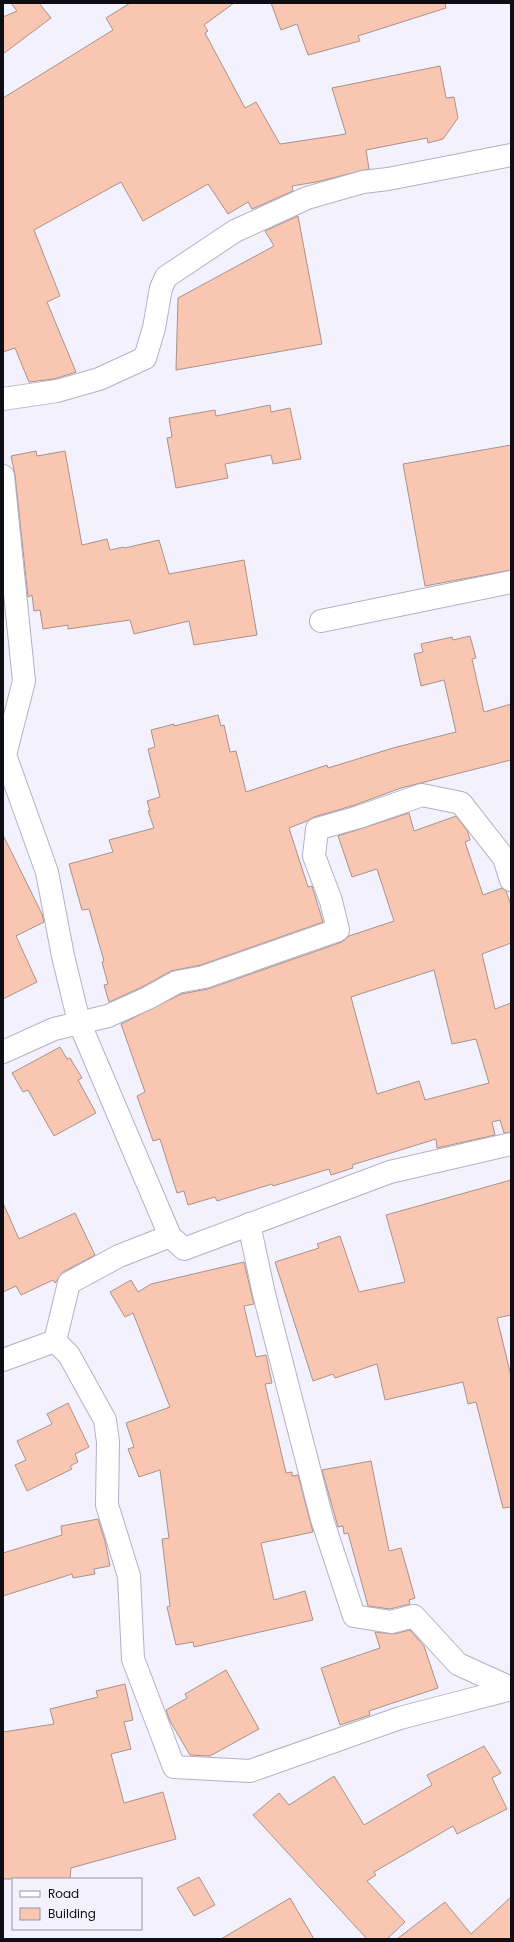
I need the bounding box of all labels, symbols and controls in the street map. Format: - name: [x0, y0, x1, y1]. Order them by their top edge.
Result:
- legend: [12, 1878, 142, 1930]
- text: Road: [48, 1885, 79, 1902]
- text: Building: [48, 1905, 96, 1922]

